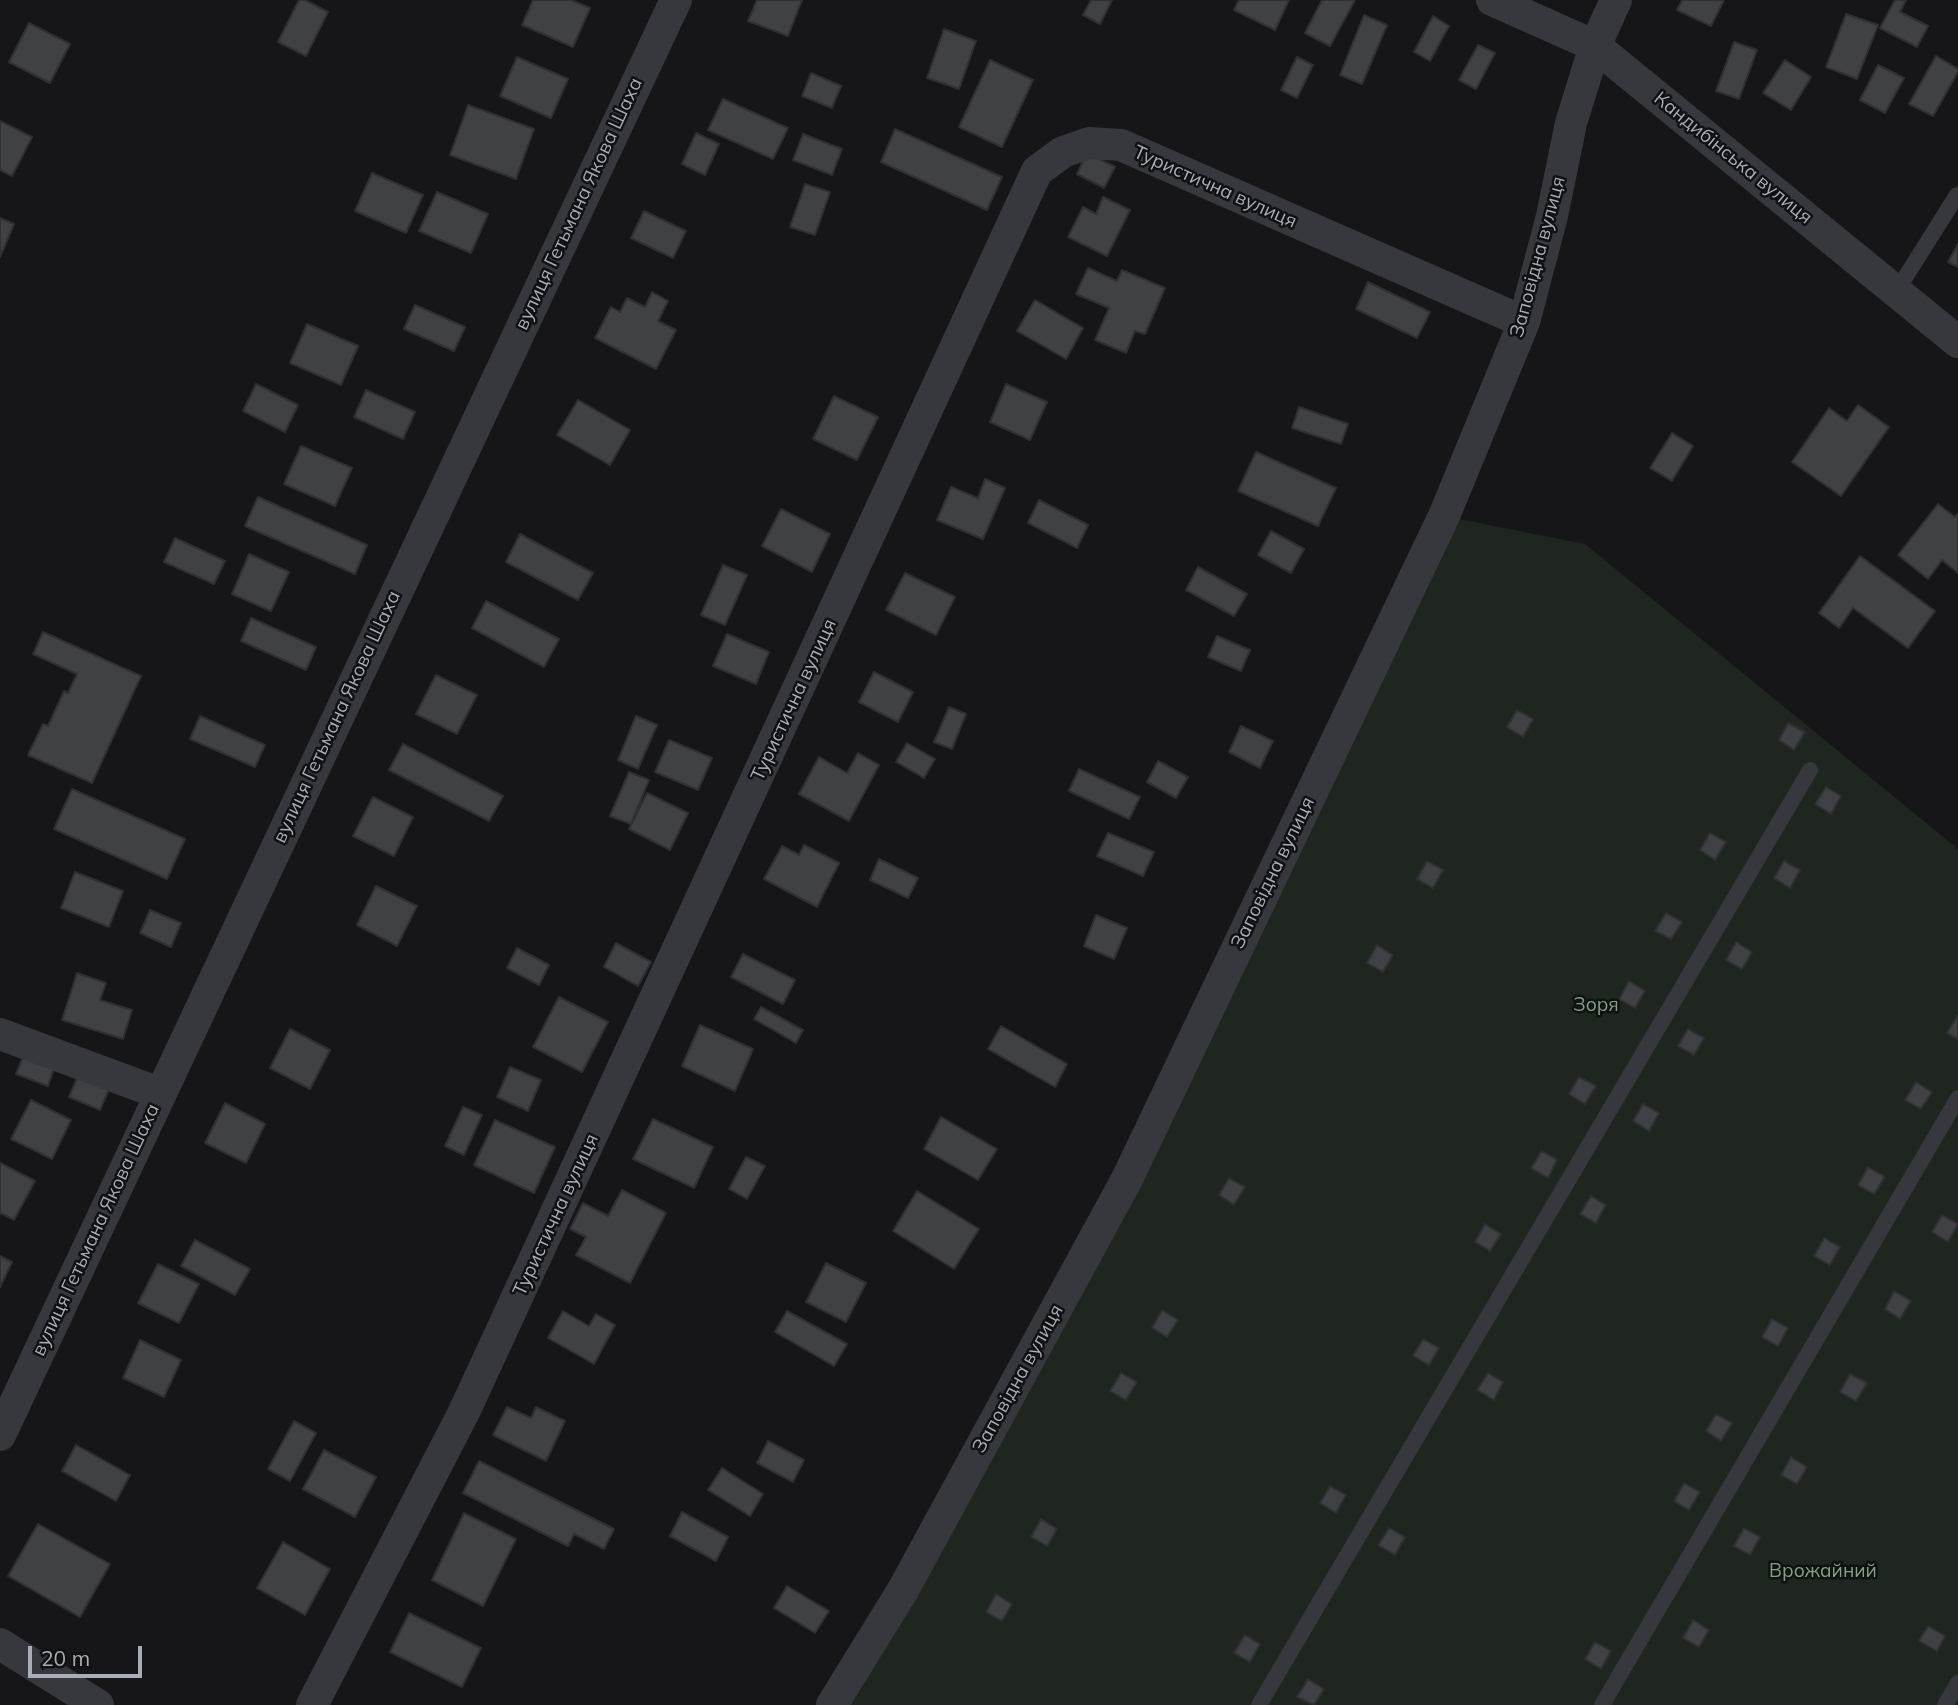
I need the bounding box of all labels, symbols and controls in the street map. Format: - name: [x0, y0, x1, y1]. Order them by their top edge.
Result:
- street label: вулиця Гетьмана Якова Шаха: [510, 74, 648, 334]
- street label: Кандибінська вулиця: [1649, 87, 1817, 229]
- street label: Туристична вулиця: [1130, 141, 1300, 233]
- street label: Заповідна вулиця: [1506, 174, 1570, 340]
- street label: вулиця Гетьмана Якова Шаха: [268, 587, 406, 847]
- street label: Туристична вулиця: [746, 615, 842, 785]
- street label: Заповідна вулиця: [1226, 793, 1320, 953]
- park label: Зоря: [1573, 994, 1619, 1016]
- street label: вулиця Гетьмана Якова Шаха: [27, 1100, 165, 1360]
- street label: Туристична вулиця: [508, 1130, 604, 1300]
- street label: Заповідна вулиця: [968, 1301, 1068, 1457]
- park label: Врожайний: [1769, 1560, 1877, 1582]
- scale bar: [32, 1632, 145, 1676]
- text: 20 m: [41, 1645, 90, 1671]

